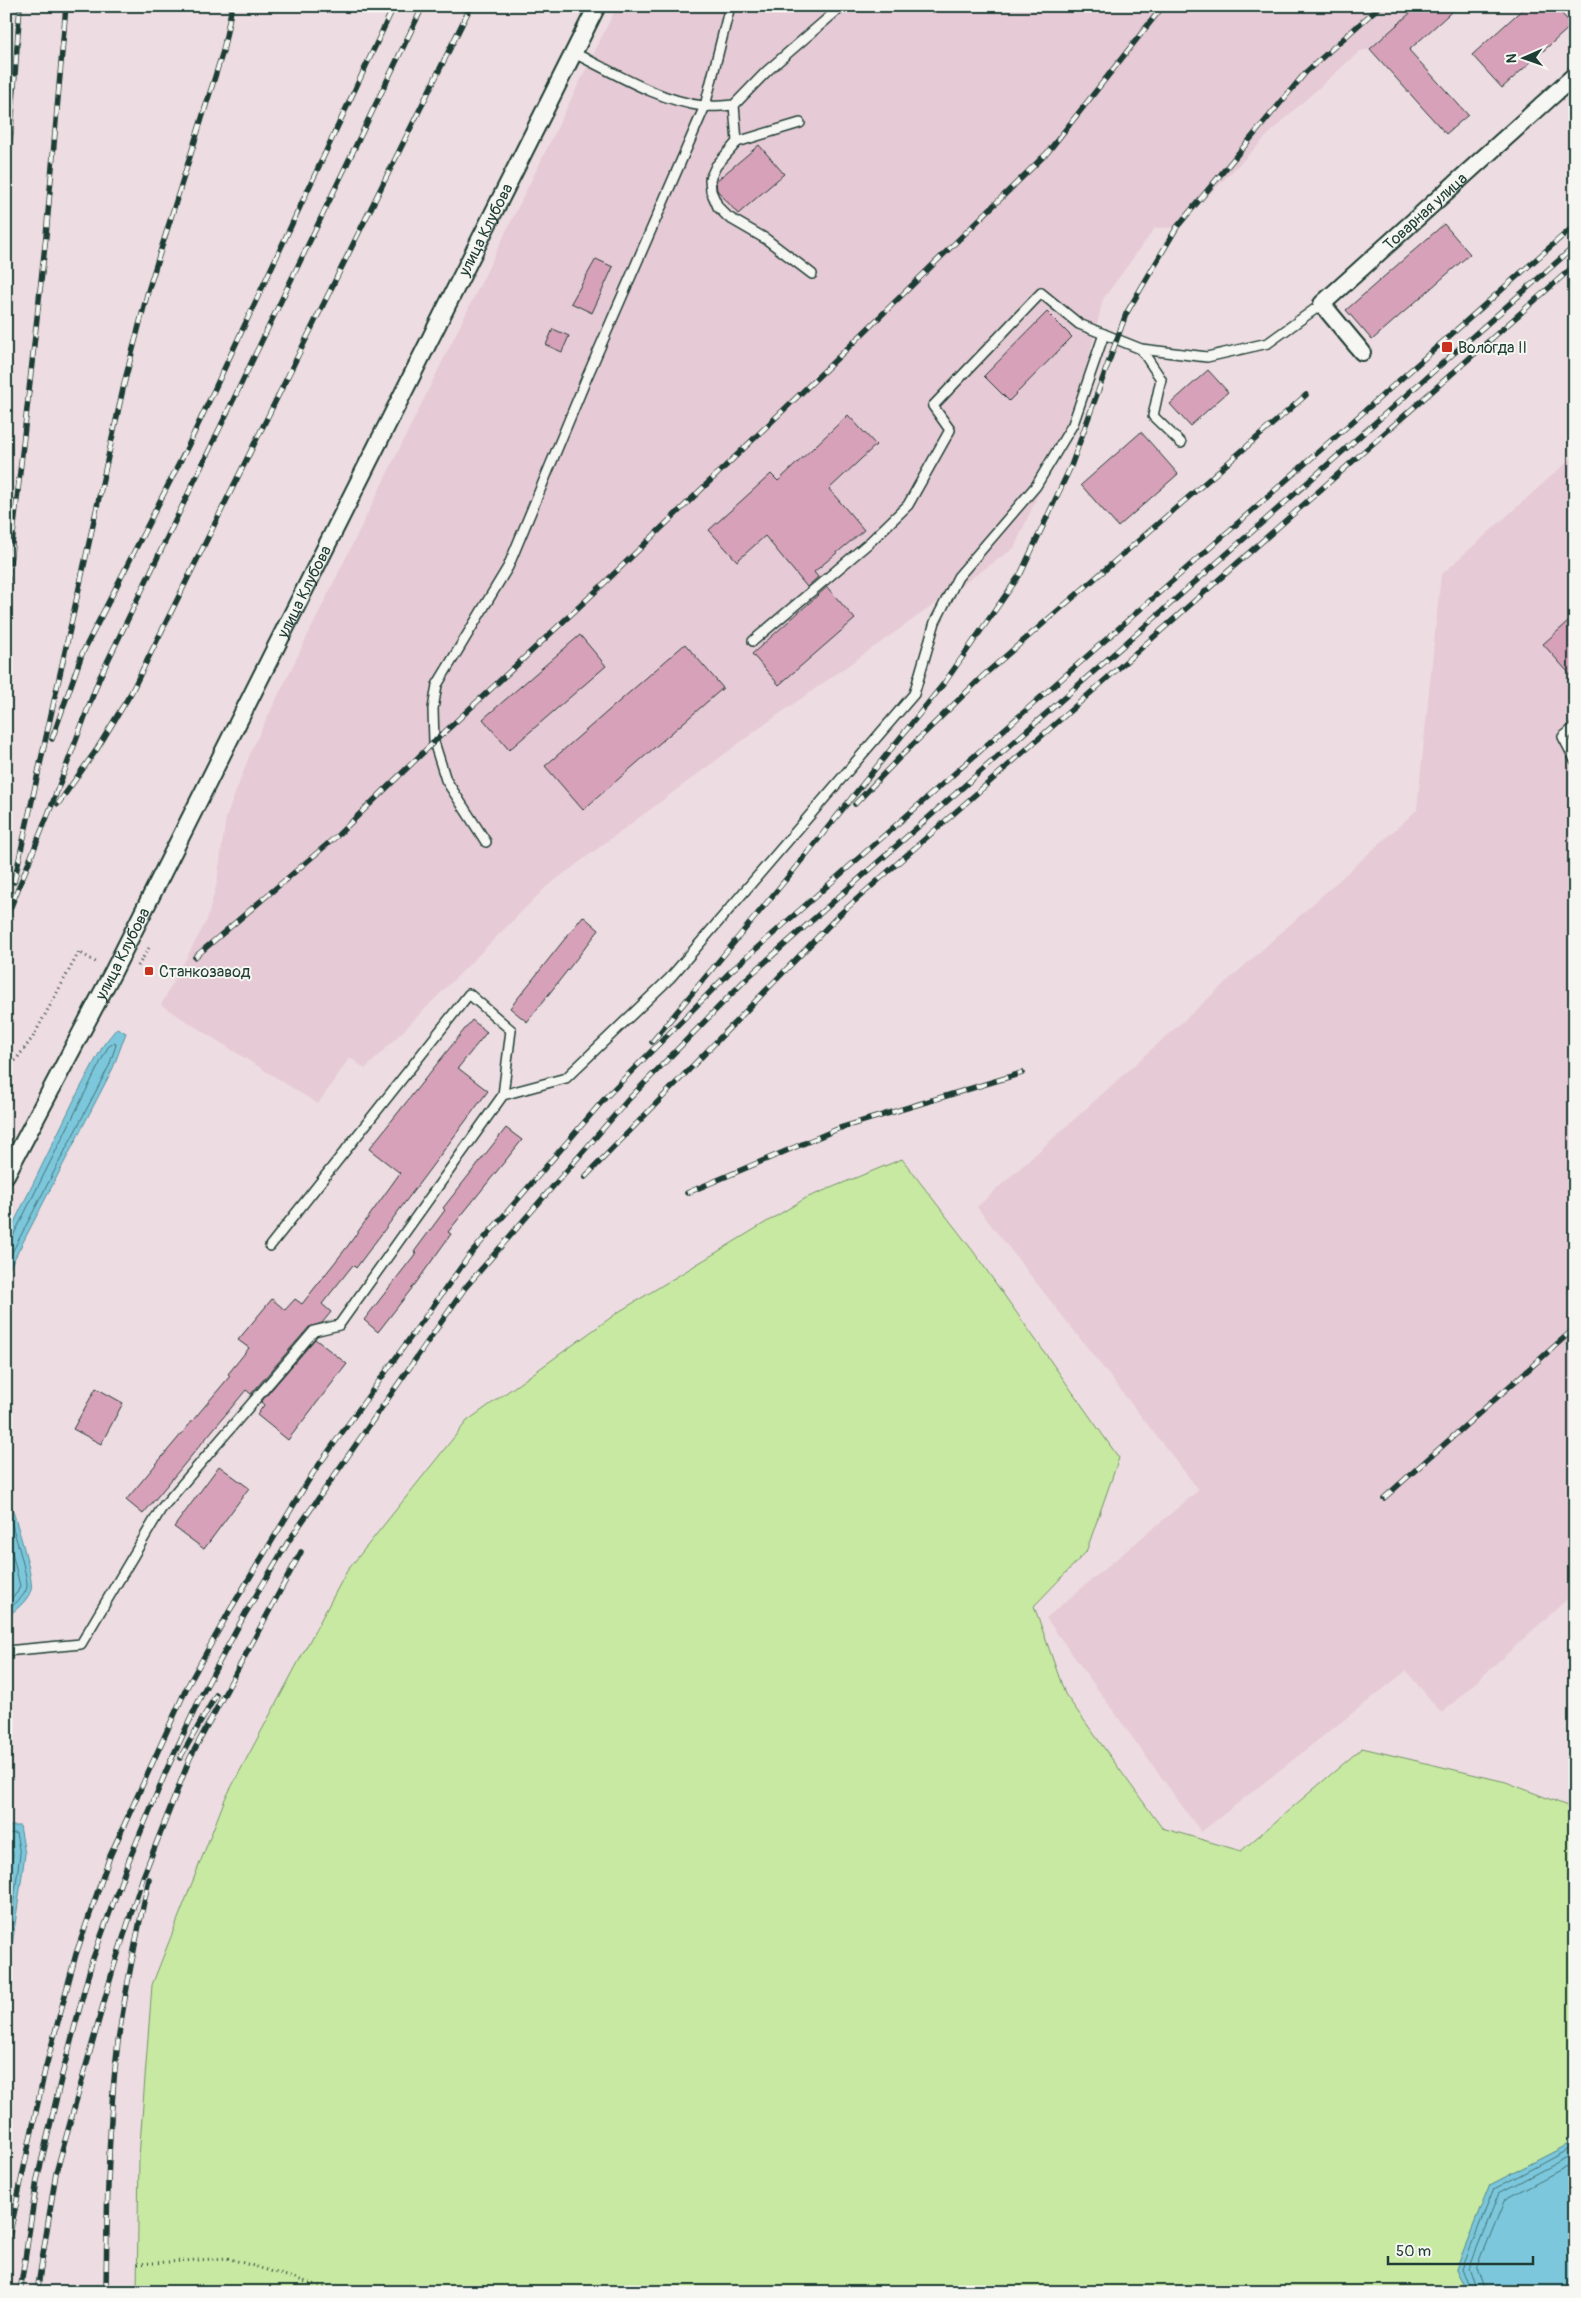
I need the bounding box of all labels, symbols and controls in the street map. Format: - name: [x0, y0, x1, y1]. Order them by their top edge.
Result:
- north arrow: [1498, 32, 1548, 82]
- text: N: [1503, 53, 1520, 63]
- street label: Товарная улица: [1379, 169, 1472, 255]
- street label: улица Клубова: [454, 180, 517, 280]
- place label: Вологда II: [1458, 338, 1527, 358]
- marker: Вологда II: [1440, 340, 1454, 354]
- street label: улица Клубова: [273, 542, 336, 643]
- street label: улица Клубова: [91, 904, 155, 1005]
- place label: Станкозавод: [159, 962, 251, 982]
- marker: Станкозавод: [143, 965, 155, 977]
- scale bar: [1388, 2233, 1534, 2265]
- text: 50 m: [1396, 2242, 1431, 2261]

